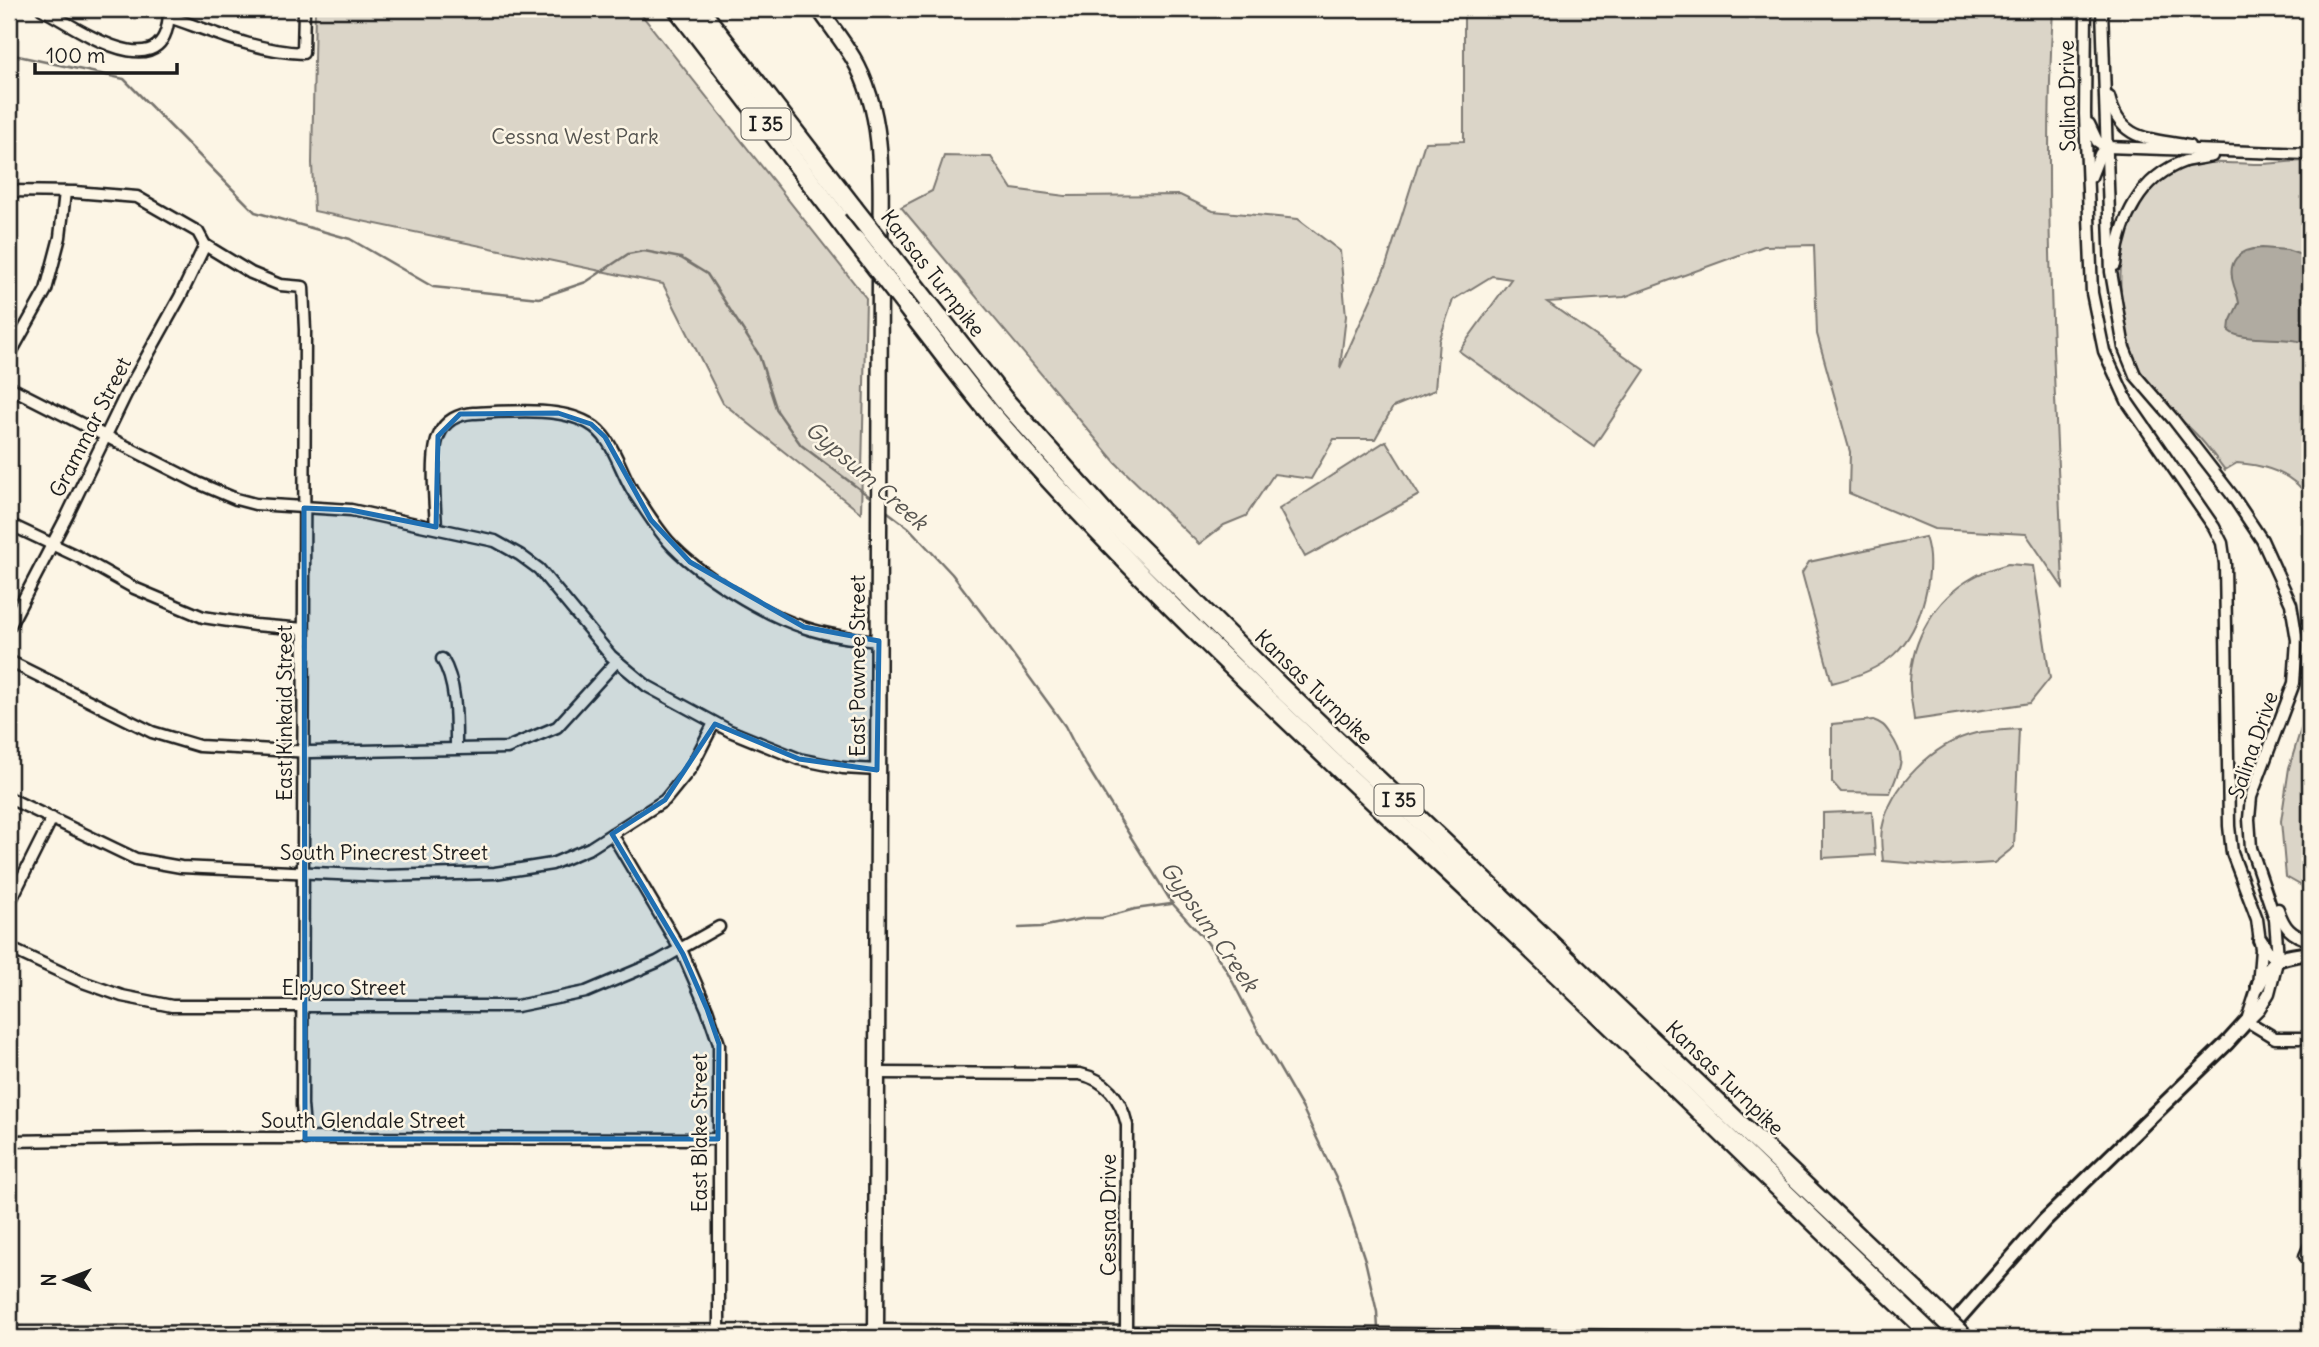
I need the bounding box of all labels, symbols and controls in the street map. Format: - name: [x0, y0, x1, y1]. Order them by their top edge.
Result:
- scale bar: [35, 32, 177, 76]
- street label: Salina Drive: [2053, 40, 2081, 152]
- text: 100 m: [46, 42, 105, 69]
- road number: I 35: [742, 108, 790, 140]
- park label: Cessna West Park: [491, 123, 659, 150]
- street label: Kansas Turnpike: [875, 204, 991, 342]
- street label: Grammar Street: [43, 352, 137, 502]
- water label: Gypsum Creek: [800, 414, 935, 537]
- street label: East Pawnee Street: [844, 575, 871, 757]
- street label: Kansas Turnpike: [1249, 624, 1379, 750]
- street label: East Kinkaid Street: [271, 625, 298, 801]
- street label: Salina Drive: [2222, 688, 2284, 802]
- road number: I 35: [1374, 785, 1424, 816]
- street label: South Pinecrest Street: [280, 839, 488, 866]
- water label: Gypsum Creek: [1154, 855, 1266, 998]
- street label: Elpyco Street: [282, 974, 406, 1001]
- street label: Kansas Turnpike: [1660, 1015, 1790, 1141]
- street label: East Blake Street: [686, 1053, 713, 1213]
- street label: South Glendale Street: [261, 1107, 465, 1134]
- street label: Cessna Drive: [1095, 1154, 1122, 1276]
- north arrow: [32, 1246, 102, 1316]
- text: N: [37, 1273, 61, 1287]

